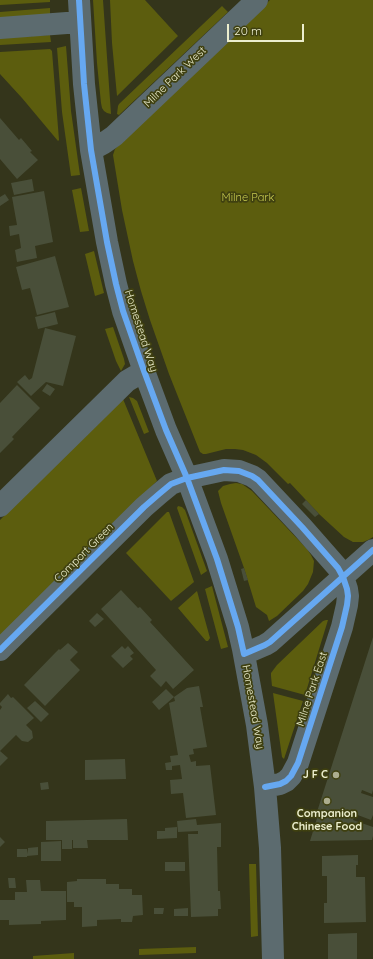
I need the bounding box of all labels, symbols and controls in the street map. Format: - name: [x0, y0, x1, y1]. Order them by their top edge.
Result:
- scale bar: [229, 16, 306, 42]
- text: 20 m: [234, 23, 262, 38]
- street label: Milne Park West: [141, 44, 209, 110]
- park label: Milne Park: [222, 191, 274, 205]
- street label: Homestead Way: [121, 288, 161, 374]
- street label: Comport Green: [52, 521, 116, 585]
- street label: Milne Park East: [294, 650, 330, 728]
- street label: Homestead Way: [239, 664, 267, 750]
- place label: J F C: [303, 768, 328, 782]
- marker: J F C: [331, 770, 341, 780]
- marker: Companion Chinese Food: [322, 796, 332, 806]
- place label: Companion Chinese Food: [292, 807, 362, 833]

